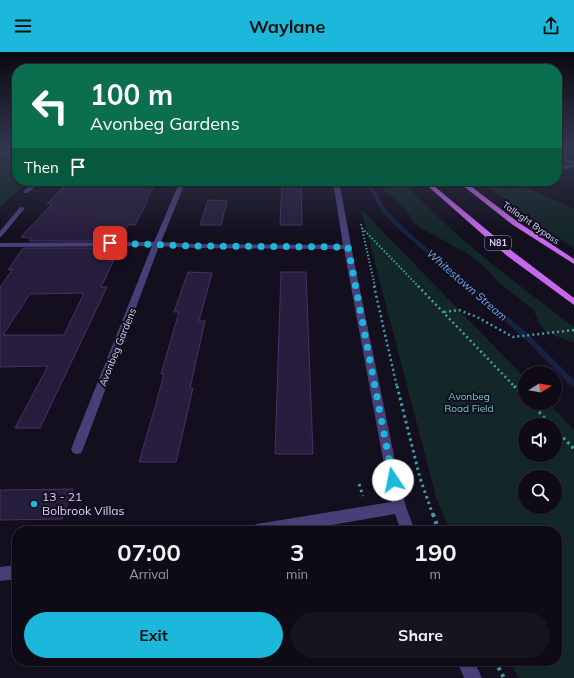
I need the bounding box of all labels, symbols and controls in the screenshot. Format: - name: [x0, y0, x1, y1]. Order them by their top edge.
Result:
- icon: menu: [12, 15, 34, 37]
- text: Waylane: [249, 15, 325, 38]
- icon: share: [540, 15, 562, 37]
- text: 100 m: [90, 77, 173, 112]
- icon: left: [24, 80, 76, 132]
- text: Avonbeg Gardens: [90, 112, 240, 135]
- icon: arrive: [67, 156, 89, 178]
- text: Then: [24, 158, 59, 177]
- street label: Tallaght Bypass: [500, 199, 562, 247]
- pin: [93, 226, 127, 260]
- icon: arrive: [99, 232, 121, 254]
- road number: N81: [485, 236, 511, 250]
- water label: Whitestown Stream: [424, 246, 510, 324]
- street label: Avonbeg Gardens: [96, 306, 139, 388]
- north arrow: [518, 366, 562, 410]
- map controls: [518, 366, 562, 514]
- park label: Avonbeg Road Field: [445, 390, 493, 415]
- button: sound: [518, 418, 562, 462]
- position arrow: [372, 459, 414, 501]
- button: search: [518, 470, 562, 514]
- place label: 13 - 21 Bolbrook Villas: [42, 489, 125, 518]
- marker: 13 - 21 Bolbrook Villas: [29, 499, 39, 509]
- text: 07:00: [117, 537, 181, 567]
- text: 3: [290, 537, 304, 567]
- text: 190: [414, 537, 457, 567]
- text: Arrival: [129, 566, 169, 582]
- text: min: [286, 566, 308, 582]
- text: m: [429, 566, 441, 582]
- button: Exit: [24, 612, 283, 658]
- button: Share: [291, 612, 550, 658]

